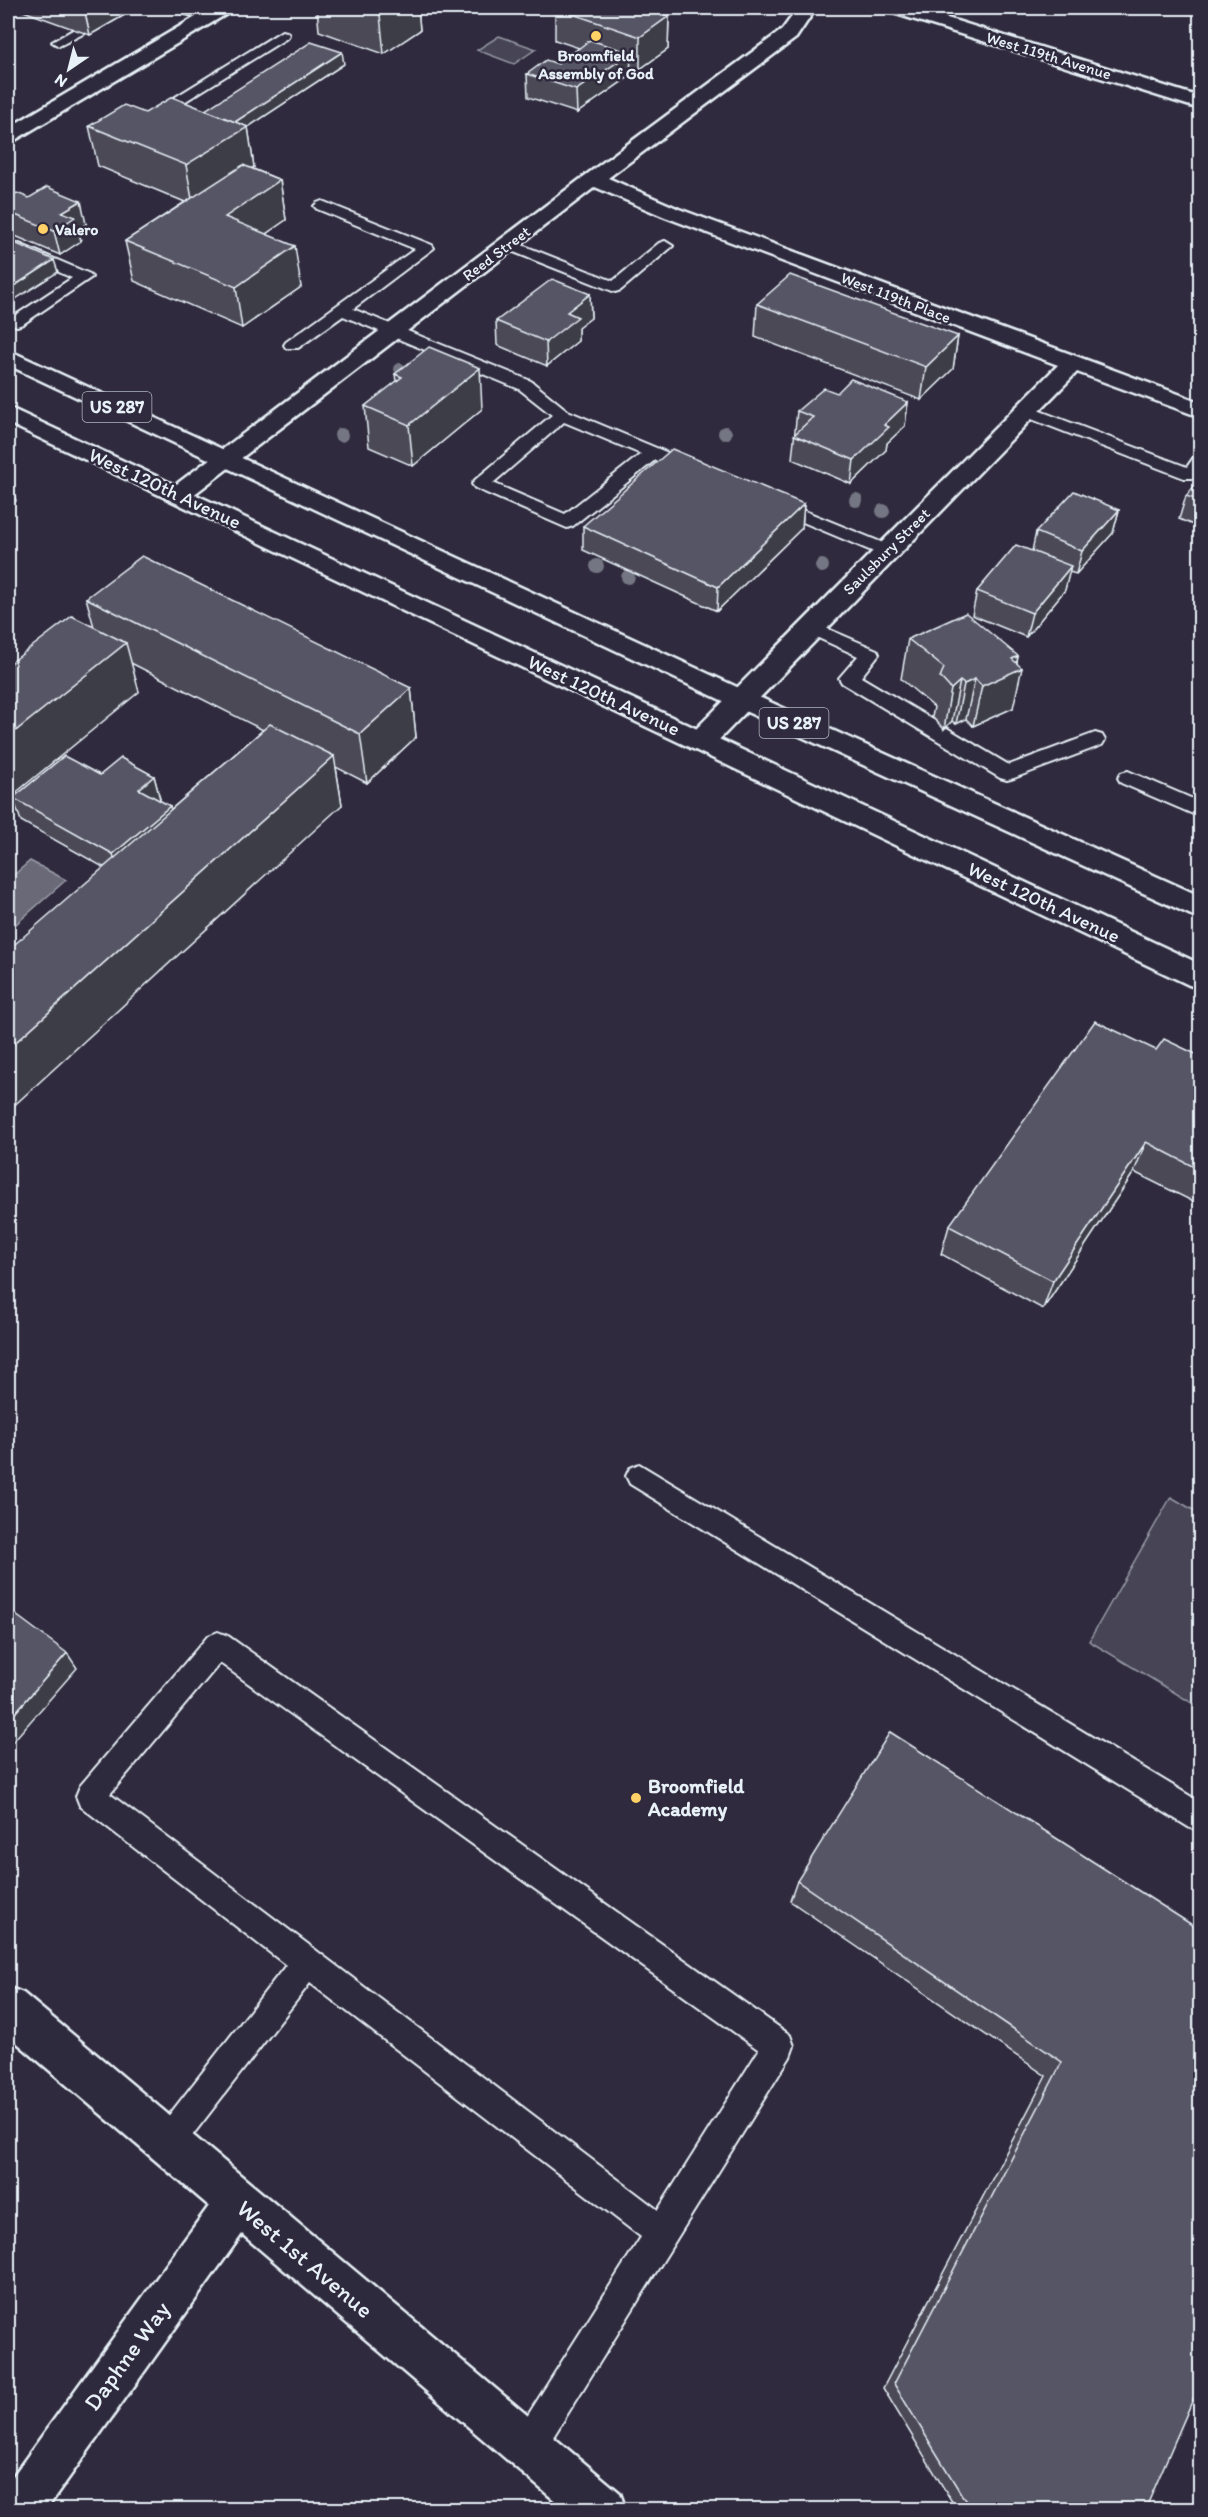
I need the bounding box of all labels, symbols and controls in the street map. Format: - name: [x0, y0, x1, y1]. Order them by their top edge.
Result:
- street label: West 119th Avenue: [984, 27, 1114, 84]
- marker: Broomfield Assembly of God: [589, 29, 603, 43]
- north arrow: [39, 39, 99, 99]
- place label: Broomfield Assembly of God: [537, 46, 654, 84]
- text: N: [51, 70, 71, 92]
- place label: Valero: [55, 220, 98, 239]
- marker: Valero: [36, 222, 50, 236]
- street label: Reed Street: [459, 222, 534, 285]
- street label: West 119th Place: [838, 268, 953, 327]
- road number: US 287: [82, 392, 152, 422]
- street label: West 120th Avenue: [85, 442, 245, 534]
- street label: Saulsbury Street: [839, 504, 934, 599]
- street label: West 120th Avenue: [524, 649, 684, 741]
- road number: US 287: [760, 708, 828, 738]
- street label: West 120th Avenue: [964, 856, 1124, 948]
- place label: Broomfield Academy: [647, 1774, 745, 1822]
- marker: Broomfield Academy: [629, 1791, 643, 1805]
- street label: West 1st Avenue: [231, 2193, 379, 2324]
- street label: Daphne Way: [77, 2295, 176, 2416]

